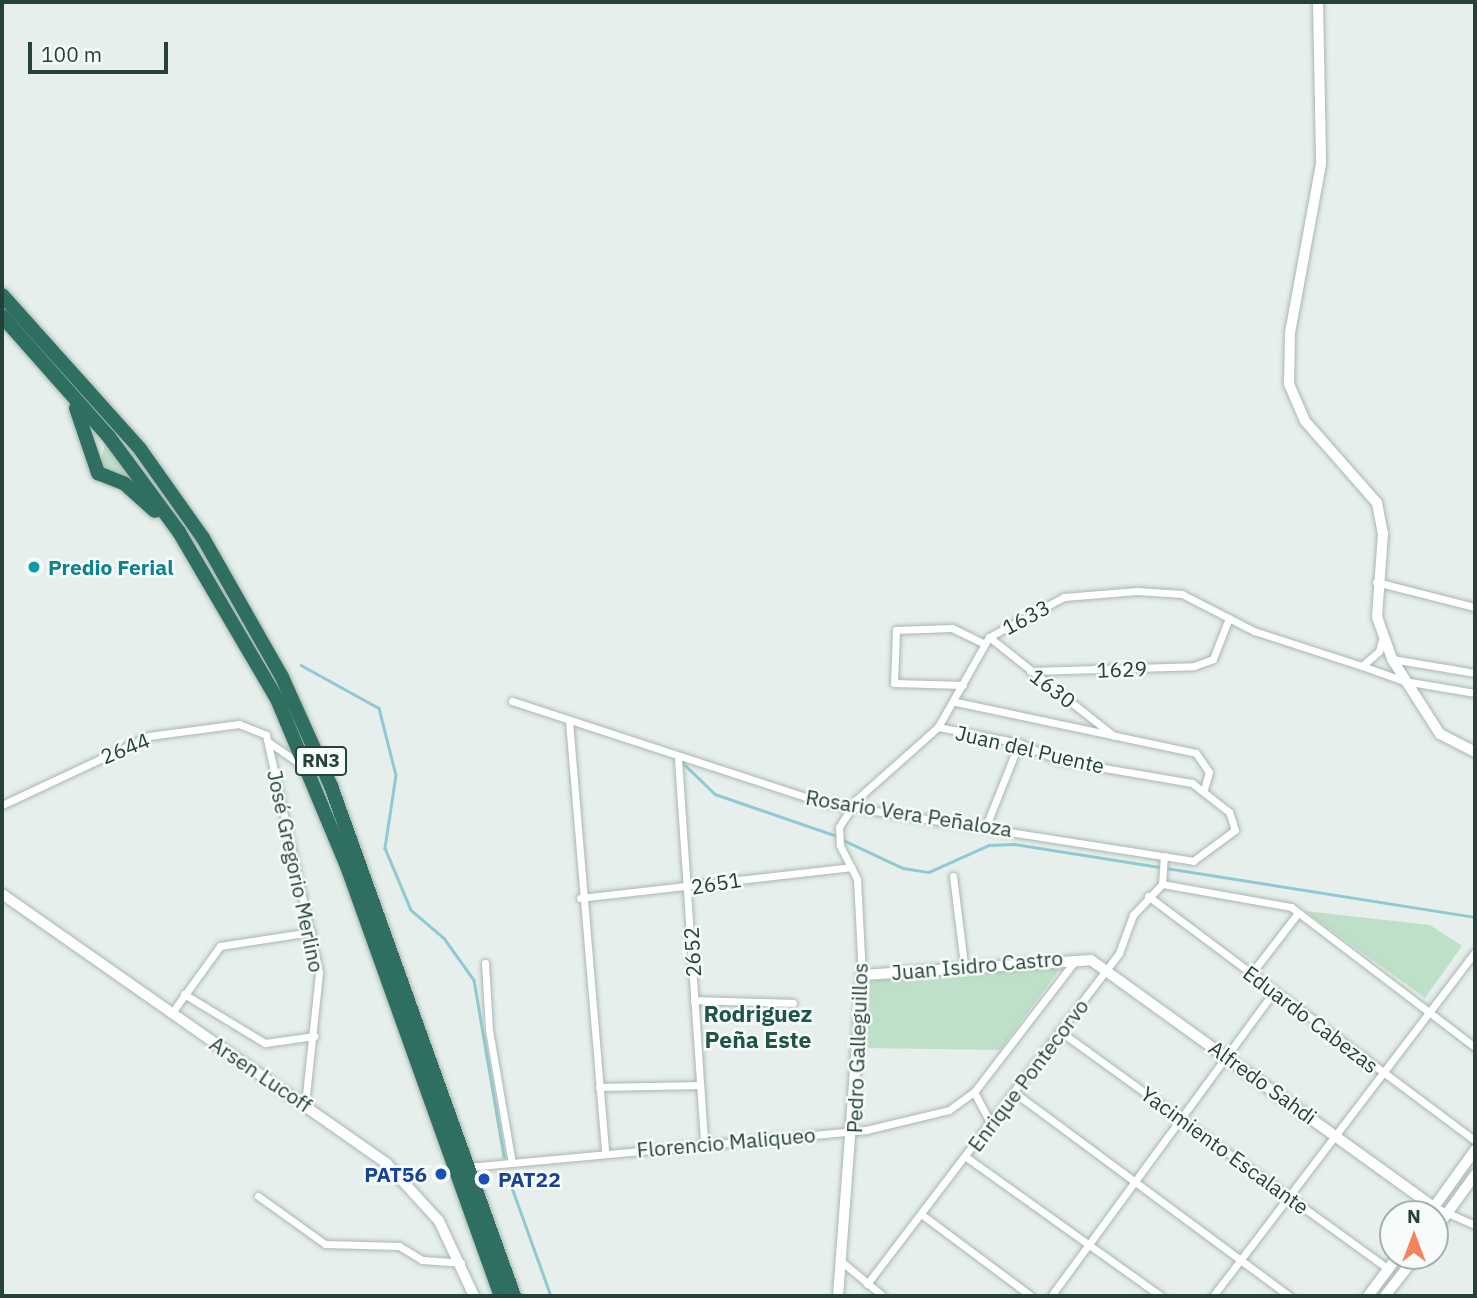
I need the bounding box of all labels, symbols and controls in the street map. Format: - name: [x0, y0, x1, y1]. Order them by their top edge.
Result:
- scale bar: [32, 28, 172, 72]
- text: 100 m: [41, 40, 102, 68]
- place label: Predio Ferial: [48, 554, 174, 580]
- marker: Predio Ferial: [26, 559, 42, 575]
- street label: 1633: [998, 594, 1054, 640]
- street label: 1629: [1096, 656, 1148, 682]
- street label: 1630: [1025, 663, 1081, 713]
- street label: Juan del Puente: [953, 720, 1107, 778]
- street label: 2644: [97, 727, 153, 769]
- road number: RN3: [295, 746, 347, 776]
- street label: José Gregorio Merlino: [262, 768, 330, 974]
- street label: Rosario Vera Peñaloza: [804, 784, 1014, 842]
- street label: 2651: [689, 867, 743, 899]
- street label: 2652: [678, 926, 706, 978]
- street label: Juan Isidro Castro: [890, 945, 1064, 985]
- street label: Eduardo Cabezas: [1238, 960, 1384, 1078]
- street label: Pedro Galleguillos: [841, 962, 873, 1134]
- street label: Enrique Pontecorvo: [962, 994, 1094, 1156]
- district label: Rodriguez Peña Este: [703, 999, 813, 1053]
- street label: Arsen Lucoff: [205, 1031, 317, 1117]
- street label: Alfredo Sahdi: [1204, 1035, 1322, 1129]
- street label: Yacimiento Escalante: [1136, 1081, 1314, 1219]
- street label: Florencio Maliqueo: [636, 1122, 816, 1162]
- place label: PAT56: [364, 1161, 427, 1187]
- marker: PAT56: [433, 1166, 449, 1182]
- place label: PAT22: [498, 1166, 561, 1192]
- marker: PAT22: [476, 1171, 492, 1187]
- north arrow: [1379, 1200, 1449, 1270]
- text: N: [1407, 1204, 1421, 1228]

